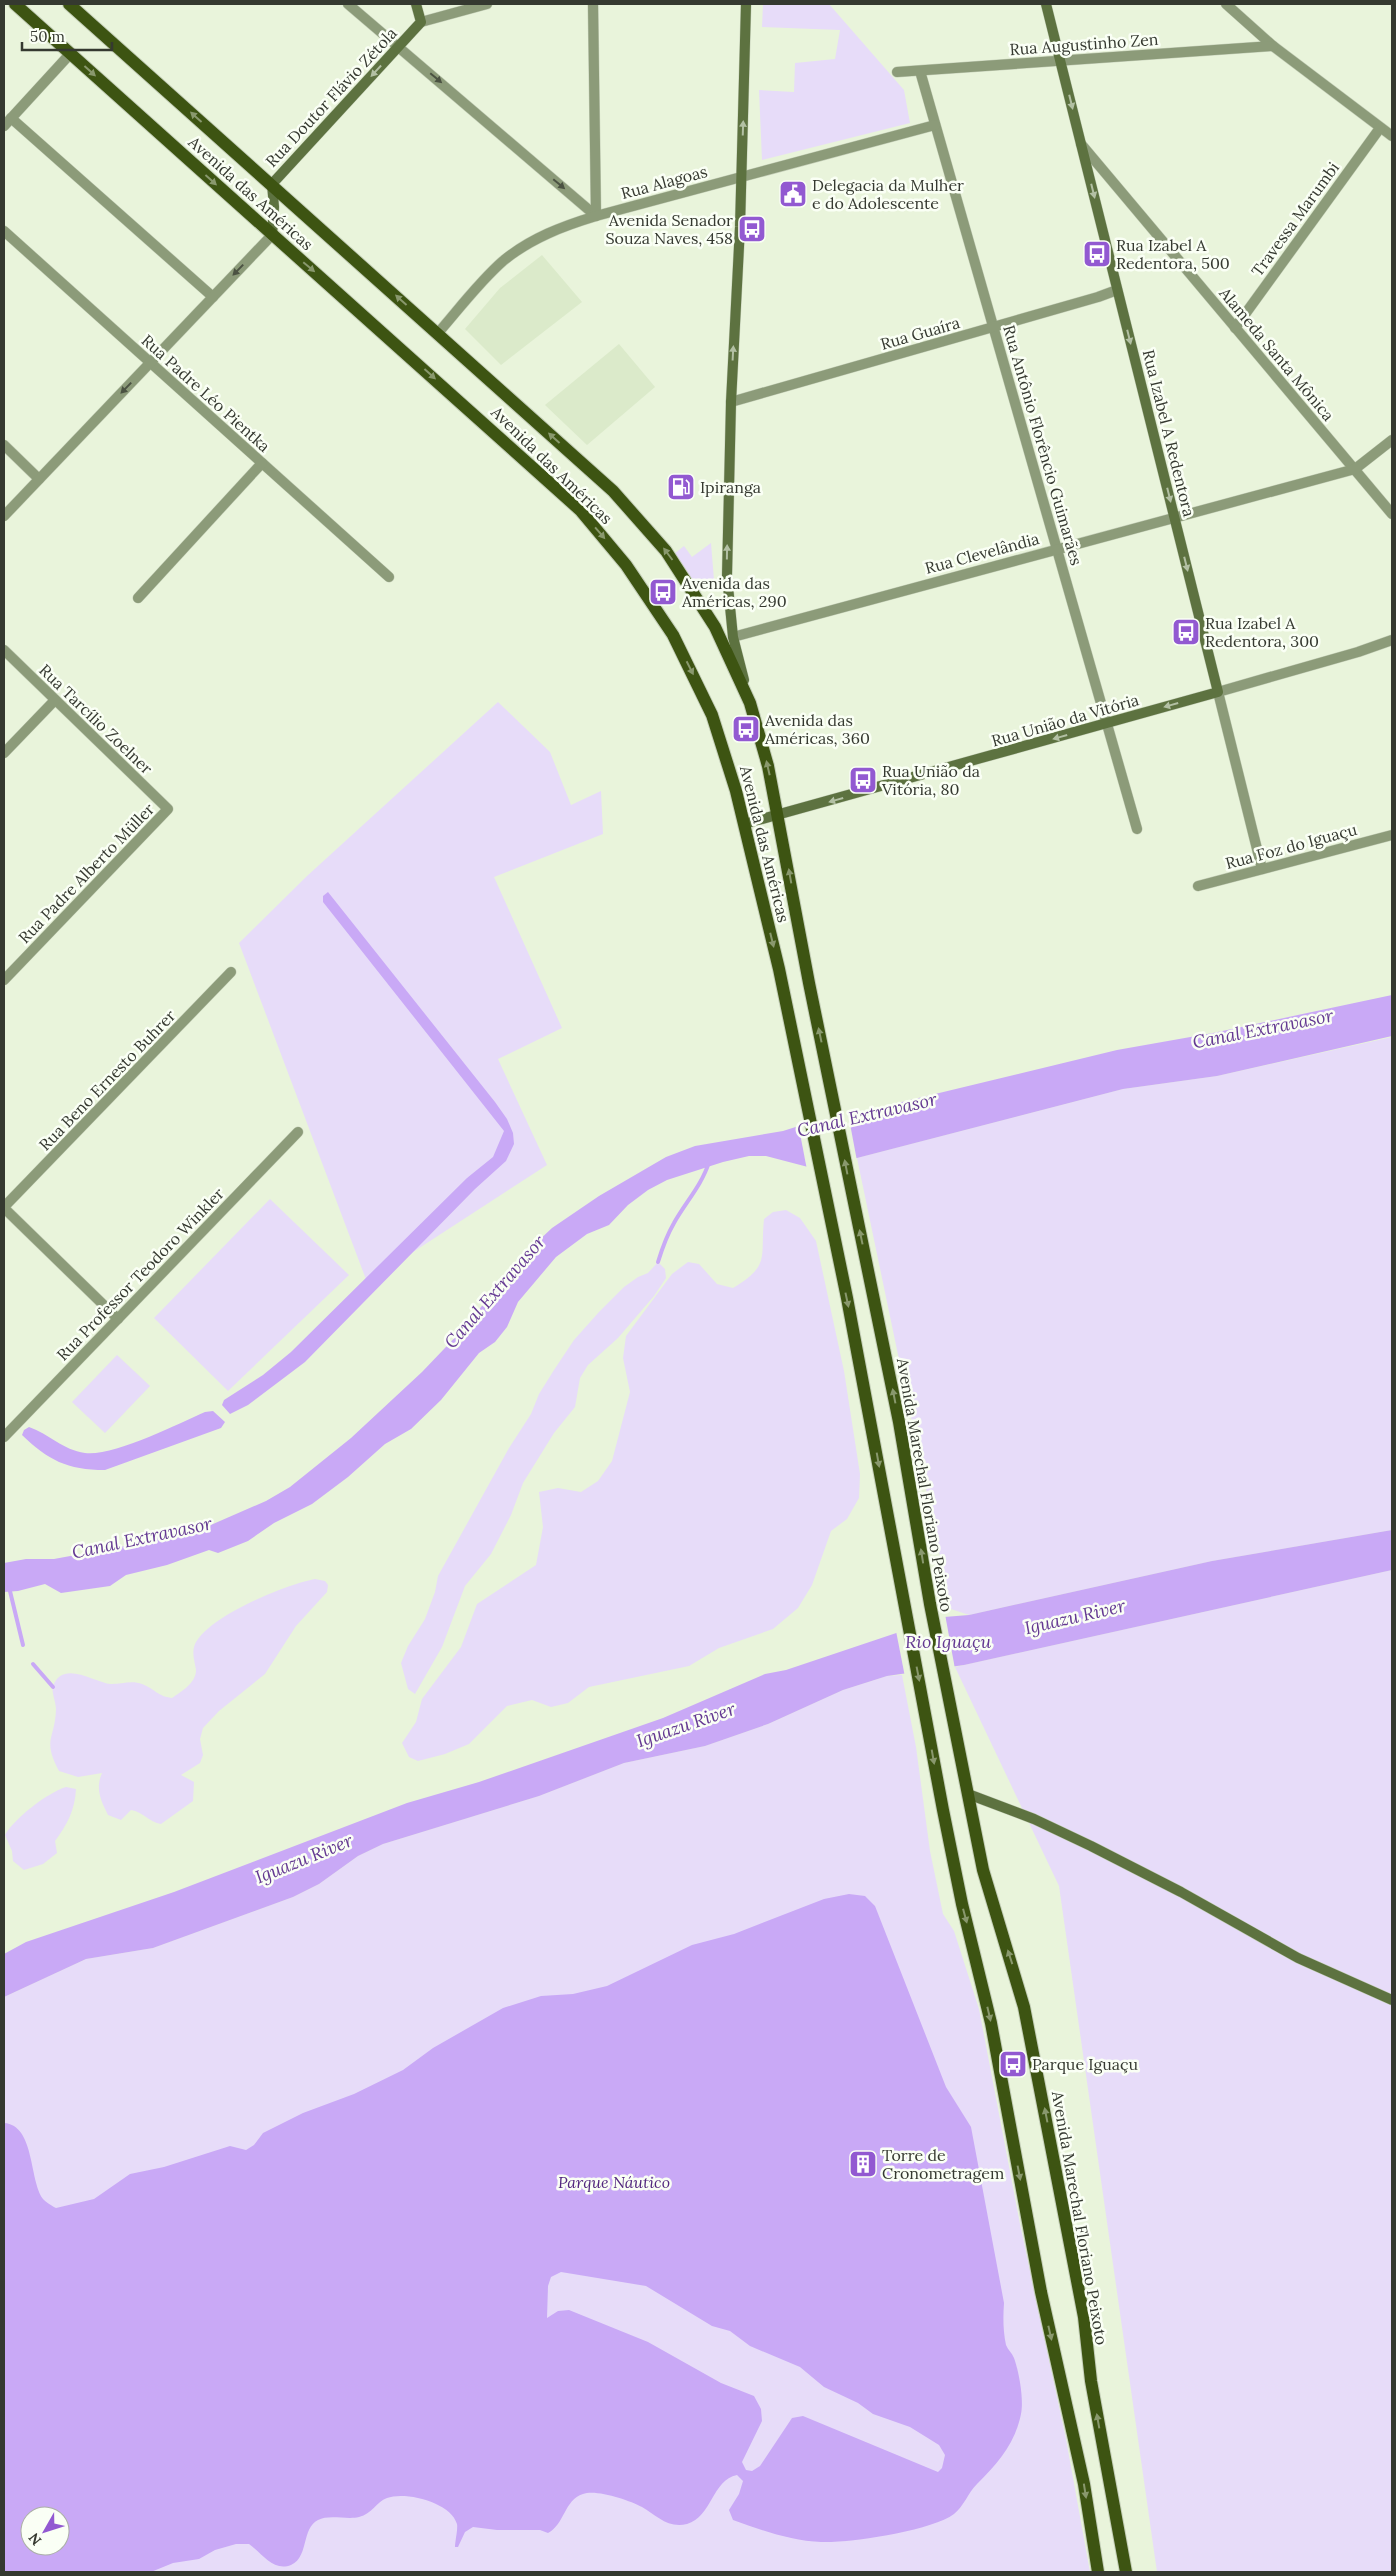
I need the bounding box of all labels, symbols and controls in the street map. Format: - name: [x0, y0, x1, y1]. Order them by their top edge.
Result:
- scale bar: [22, 20, 112, 52]
- street label: Rua Doutor Flávio Zétola: [261, 23, 401, 171]
- text: 50 m: [30, 27, 65, 46]
- street label: Rua Augustinho Zen: [1009, 29, 1159, 59]
- one-way arrow: [370, 64, 382, 76]
- one-way arrow: [83, 66, 96, 77]
- one-way arrow: [429, 72, 441, 84]
- one-way arrow: [1067, 95, 1075, 110]
- one-way arrow: [191, 111, 203, 123]
- one-way arrow: [739, 120, 747, 136]
- street label: Avenida das Américas: [184, 131, 317, 254]
- street label: Travessa Marumbi: [1247, 158, 1343, 280]
- street label: Rua Alagoas: [619, 161, 709, 203]
- one-way arrow: [204, 174, 216, 186]
- place label: Delegacia da Mulher e do Adolescente: [812, 175, 964, 213]
- one-way arrow: [552, 178, 565, 189]
- public building icon: Delegacia da Mulher e do Adolescente: [778, 179, 808, 209]
- one-way arrow: [1089, 184, 1097, 199]
- place label: Avenida Senador Souza Naves, 458: [605, 210, 733, 248]
- bus stop icon: Avenida Senador Souza Naves, 458: [737, 214, 767, 244]
- place label: Rua Izabel A Redentora, 500: [1116, 235, 1230, 273]
- bus stop icon: Rua Izabel A Redentora, 500: [1082, 239, 1112, 269]
- one-way arrow: [302, 261, 315, 272]
- one-way arrow: [232, 264, 244, 276]
- street label: Alameda Santa Mônica: [1215, 282, 1339, 425]
- one-way arrow: [396, 294, 408, 306]
- street label: Rua Guaíra: [878, 312, 962, 354]
- street label: Rua Antônio Florêncio Guimarães: [999, 322, 1087, 568]
- street label: Rua Padre Léo Pientka: [138, 330, 274, 456]
- one-way arrow: [1125, 330, 1133, 345]
- one-way arrow: [730, 345, 738, 361]
- street label: Rua Izabel A Redentora: [1139, 347, 1199, 519]
- one-way arrow: [424, 369, 437, 380]
- one-way arrow: [120, 381, 132, 393]
- street label: Avenida das Américas: [487, 401, 617, 528]
- one-way arrow: [548, 433, 560, 444]
- fuel station icon: Ipiranga: [666, 472, 696, 502]
- place label: Ipiranga: [700, 477, 761, 497]
- one-way arrow: [1165, 487, 1173, 502]
- one-way arrow: [595, 526, 606, 539]
- street label: Rua Clevelândia: [923, 528, 1041, 578]
- one-way arrow: [724, 544, 732, 560]
- one-way arrow: [662, 548, 673, 561]
- one-way arrow: [1182, 557, 1190, 572]
- place label: Avenida das Américas, 290: [681, 573, 787, 611]
- bus stop icon: Avenida das Américas, 290: [648, 577, 678, 607]
- place label: Rua Izabel A Redentora, 300: [1205, 613, 1319, 651]
- bus stop icon: Rua Izabel A Redentora, 300: [1171, 617, 1201, 647]
- street label: Rua Tarcílio Zoelner: [35, 660, 157, 778]
- one-way arrow: [686, 660, 695, 675]
- street label: Rua União da Vitória: [989, 689, 1141, 751]
- one-way arrow: [1164, 702, 1179, 710]
- place label: Avenida das Américas, 360: [764, 710, 870, 748]
- bus stop icon: Avenida das Américas, 360: [731, 714, 761, 744]
- one-way arrow: [1052, 733, 1067, 741]
- one-way arrow: [764, 761, 772, 776]
- place label: Rua União da Vitória, 80: [881, 761, 980, 799]
- street label: Avenida das Américas: [736, 763, 794, 924]
- bus stop icon: Rua União da Vitória, 80: [848, 765, 878, 795]
- one-way arrow: [828, 796, 843, 804]
- street label: Rua Padre Alberto Müller: [14, 799, 158, 947]
- street label: Rua Foz do Iguaçu: [1223, 819, 1359, 873]
- one-way arrow: [785, 867, 793, 883]
- one-way arrow: [768, 932, 776, 947]
- water label: Canal Extravasor: [1191, 1003, 1336, 1053]
- street label: Rua Beno Ernesto Buhrer: [35, 1005, 179, 1154]
- one-way arrow: [816, 1028, 824, 1043]
- water label: Canal Extravasor: [795, 1087, 940, 1142]
- one-way arrow: [842, 1159, 850, 1175]
- street label: Rua Professor Teodoro Winkler: [52, 1183, 228, 1364]
- one-way arrow: [856, 1229, 864, 1245]
- water label: Canal Extravasor: [439, 1230, 551, 1353]
- one-way arrow: [843, 1293, 851, 1308]
- street label: Avenida Marechal Floriano Peixoto: [893, 1356, 957, 1613]
- one-way arrow: [890, 1388, 898, 1404]
- one-way arrow: [875, 1452, 883, 1468]
- water label: Canal Extravasor: [70, 1511, 215, 1564]
- one-way arrow: [918, 1548, 926, 1564]
- water label: Iguazu River: [1022, 1594, 1128, 1639]
- water label: Rio Iguaçu: [905, 1630, 991, 1653]
- one-way arrow: [914, 1667, 922, 1683]
- water label: Iguazu River: [633, 1697, 739, 1752]
- one-way arrow: [930, 1749, 938, 1765]
- water label: Iguazu River: [252, 1828, 357, 1889]
- one-way arrow: [961, 1909, 969, 1924]
- one-way arrow: [1005, 1949, 1013, 1964]
- one-way arrow: [985, 2006, 993, 2021]
- bus stop icon: Parque Iguaçu: [998, 2049, 1028, 2079]
- place label: Parque Iguaçu: [1032, 2054, 1139, 2074]
- street label: Avenida Marechal Floriano Peixoto: [1048, 2089, 1112, 2346]
- one-way arrow: [1041, 2106, 1049, 2122]
- place label: Torre de Cronometragem: [882, 2145, 1004, 2183]
- building icon: Torre de Cronometragem: [848, 2149, 878, 2179]
- one-way arrow: [1016, 2166, 1024, 2182]
- park label: Parque Náutico: [558, 2172, 670, 2192]
- one-way arrow: [1047, 2325, 1055, 2341]
- one-way arrow: [1094, 2413, 1102, 2429]
- one-way arrow: [1081, 2484, 1089, 2500]
- north arrow: [20, 2506, 70, 2556]
- text: N: [24, 2529, 45, 2549]

